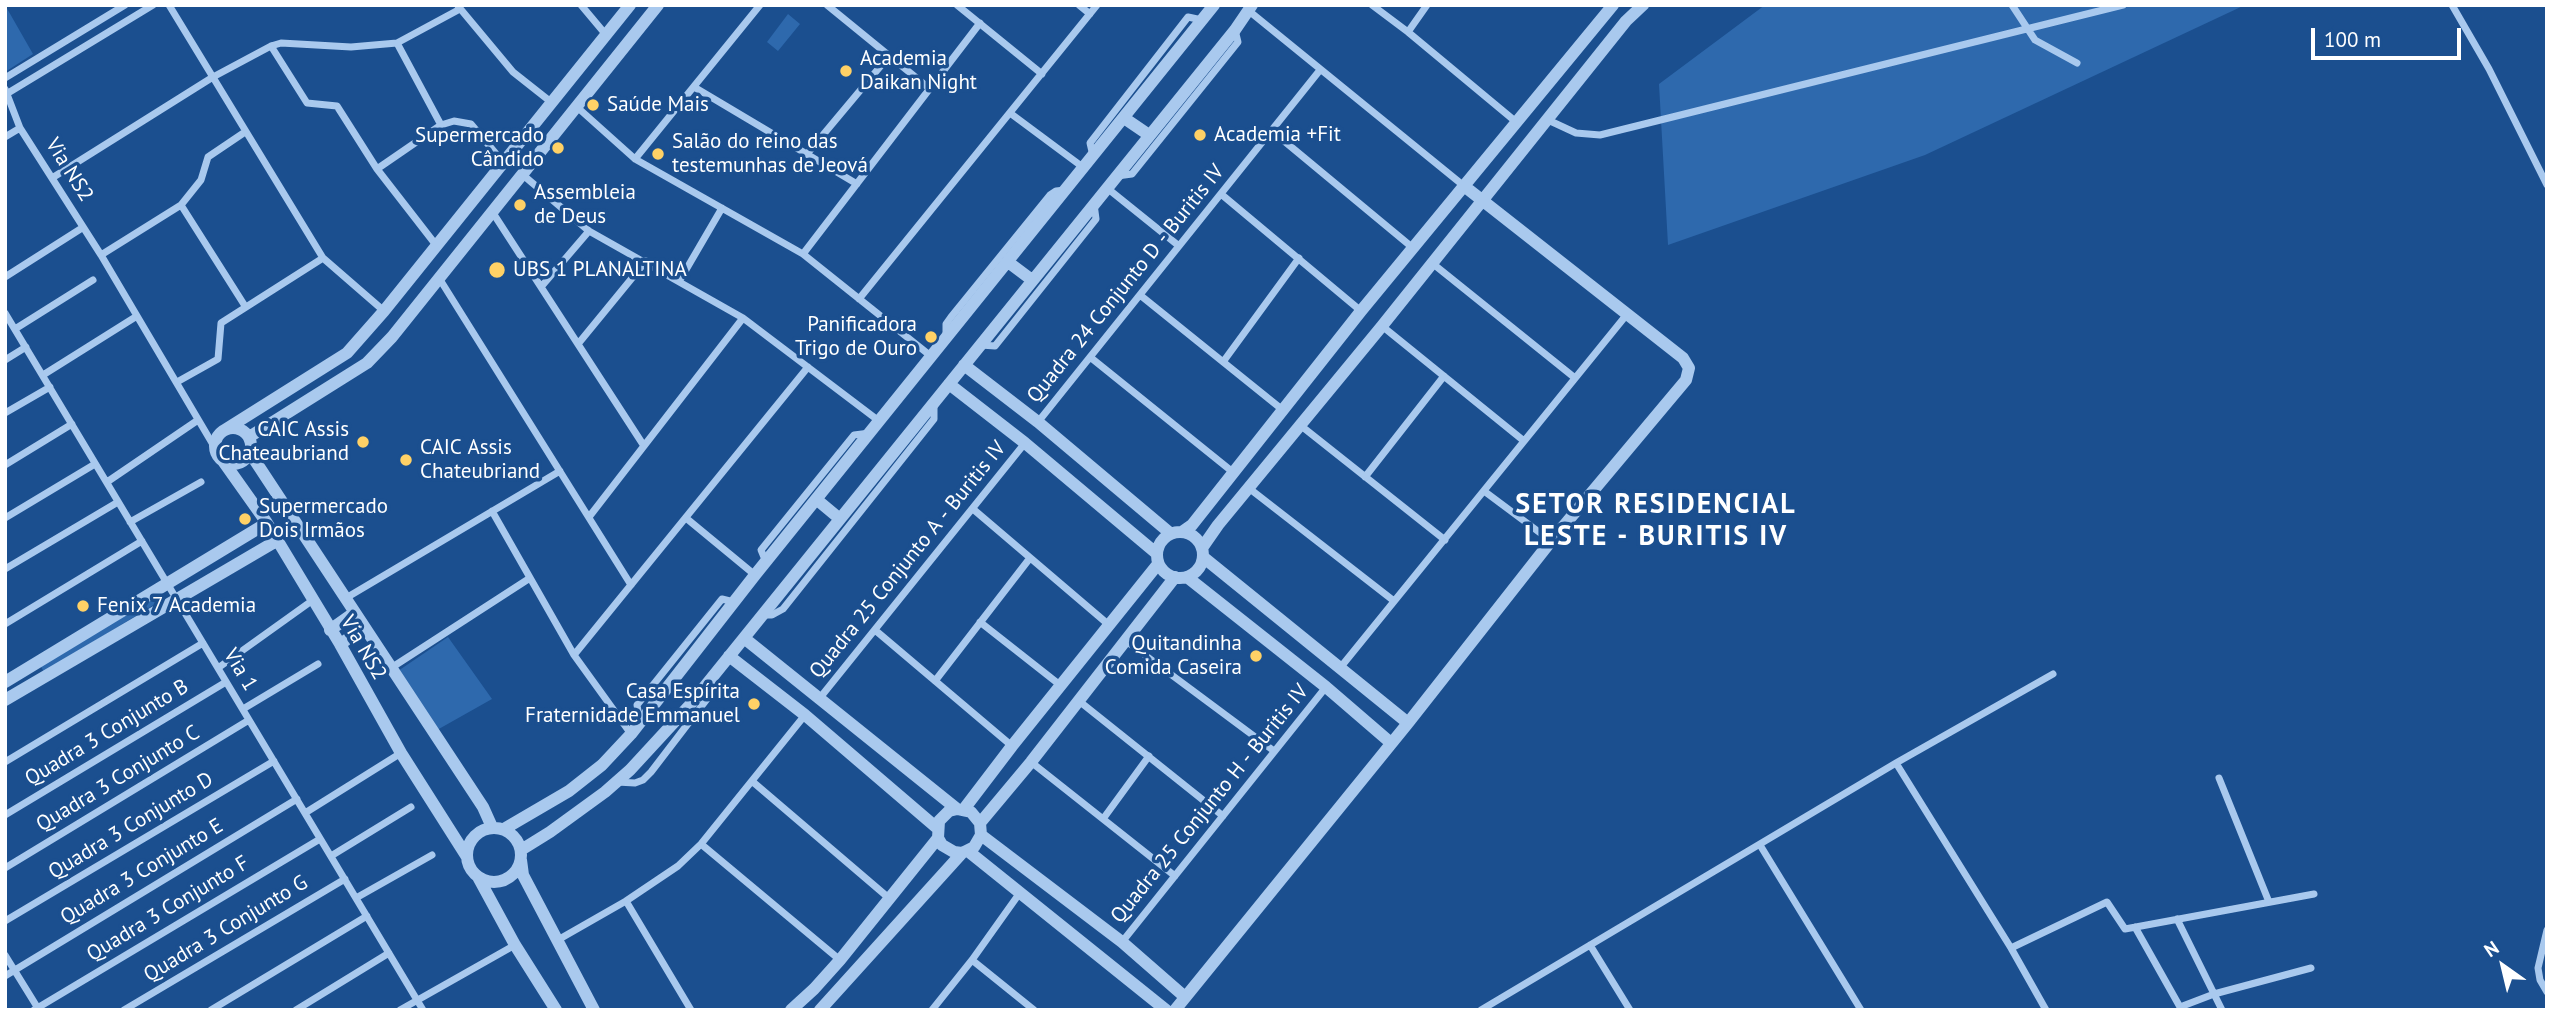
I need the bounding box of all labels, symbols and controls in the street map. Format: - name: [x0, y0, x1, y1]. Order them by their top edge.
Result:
- scale bar: [2314, 14, 2464, 58]
- text: 100 m: [2324, 26, 2381, 53]
- place label: Academia Daikan Night: [860, 46, 977, 96]
- marker: Academia Daikan Night: [838, 63, 854, 79]
- place label: Saúde Mais: [607, 92, 709, 118]
- marker: Saúde Mais: [585, 97, 601, 113]
- place label: Academia +Fit: [1214, 122, 1341, 148]
- place label: Supermercado Cândido: [415, 123, 544, 173]
- marker: Academia +Fit: [1192, 127, 1208, 143]
- place label: Salão do reino das testemunhas de Jeová: [672, 129, 868, 179]
- street label: Via NS2: [40, 134, 98, 206]
- marker: Supermercado Cândido: [550, 140, 566, 156]
- marker: Salão do reino das testemunhas de Jeová: [650, 146, 666, 162]
- street label: Quadra 24 Conjunto D - Buritis IV: [1022, 160, 1230, 408]
- place label: Assembleia de Deus: [534, 180, 636, 230]
- marker: Assembleia de Deus: [512, 197, 528, 213]
- place label: UBS 1 PLANALTINA: [513, 257, 687, 283]
- marker: UBS 1 PLANALTINA: [487, 260, 507, 280]
- place label: Panificadora Trigo de Ouro: [795, 312, 917, 362]
- marker: Panificadora Trigo de Ouro: [923, 329, 939, 345]
- place label: CAIC Assis Chateaubriand: [219, 417, 349, 467]
- marker: CAIC Assis Chateaubriand: [355, 434, 371, 450]
- place label: CAIC Assis Chateubriand: [420, 435, 540, 485]
- street label: Quadra 25 Conjunto A - Buritis IV: [804, 436, 1012, 684]
- marker: CAIC Assis Chateubriand: [398, 452, 414, 468]
- district label: SETOR RESIDENCIAL LESTE - BURITIS IV: [1517, 488, 1795, 554]
- place label: Supermercado Dois Irmãos: [259, 494, 388, 544]
- marker: Supermercado Dois Irmãos: [237, 511, 253, 527]
- place label: Fenix 7 Academia: [97, 593, 256, 619]
- marker: Fenix 7 Academia: [75, 598, 91, 614]
- street label: Via NS2: [335, 611, 391, 685]
- place label: Quitandinha Comida Caseira: [1105, 631, 1242, 681]
- street label: Via 1: [218, 644, 262, 696]
- marker: Quitandinha Comida Caseira: [1248, 648, 1264, 664]
- street label: Quadra 3 Conjunto B: [21, 674, 193, 792]
- place label: Casa Espírita Fraternidade Emmanuel: [525, 679, 740, 729]
- street label: Quadra 25 Conjunto H - Buritis IV: [1106, 680, 1314, 928]
- marker: Casa Espírita Fraternidade Emmanuel: [746, 696, 762, 712]
- street label: Quadra 3 Conjunto C: [32, 720, 204, 838]
- street label: Quadra 3 Conjunto D: [44, 767, 218, 885]
- street label: Quadra 3 Conjunto E: [56, 814, 228, 930]
- street label: Quadra 3 Conjunto F: [82, 851, 254, 967]
- street label: Quadra 3 Conjunto G: [140, 870, 312, 988]
- north arrow: [2468, 931, 2538, 1001]
- text: N: [2479, 935, 2503, 962]

